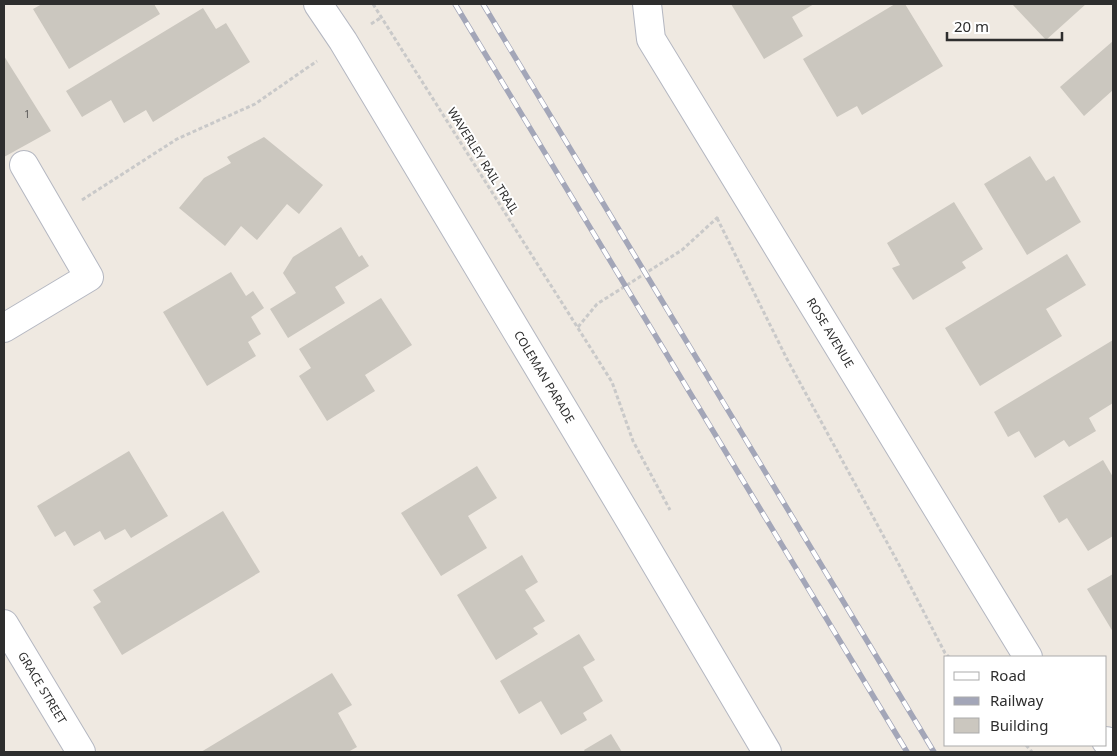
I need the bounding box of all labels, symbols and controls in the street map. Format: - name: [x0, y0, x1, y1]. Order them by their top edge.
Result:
- scale bar: [947, 10, 1062, 42]
- text: 20 m: [954, 16, 989, 36]
- street label: WAVERLEY RAIL TRAIL: [444, 104, 523, 217]
- house number: 1: [24, 107, 30, 121]
- street label: ROSE AVENUE: [803, 295, 858, 371]
- street label: COLEMAN PARADE: [510, 327, 579, 426]
- street label: GRACE STREET: [14, 648, 71, 727]
- legend: [944, 656, 1107, 746]
- text: Road: [990, 665, 1026, 685]
- text: Railway: [990, 690, 1044, 710]
- text: Building: [990, 715, 1048, 735]

